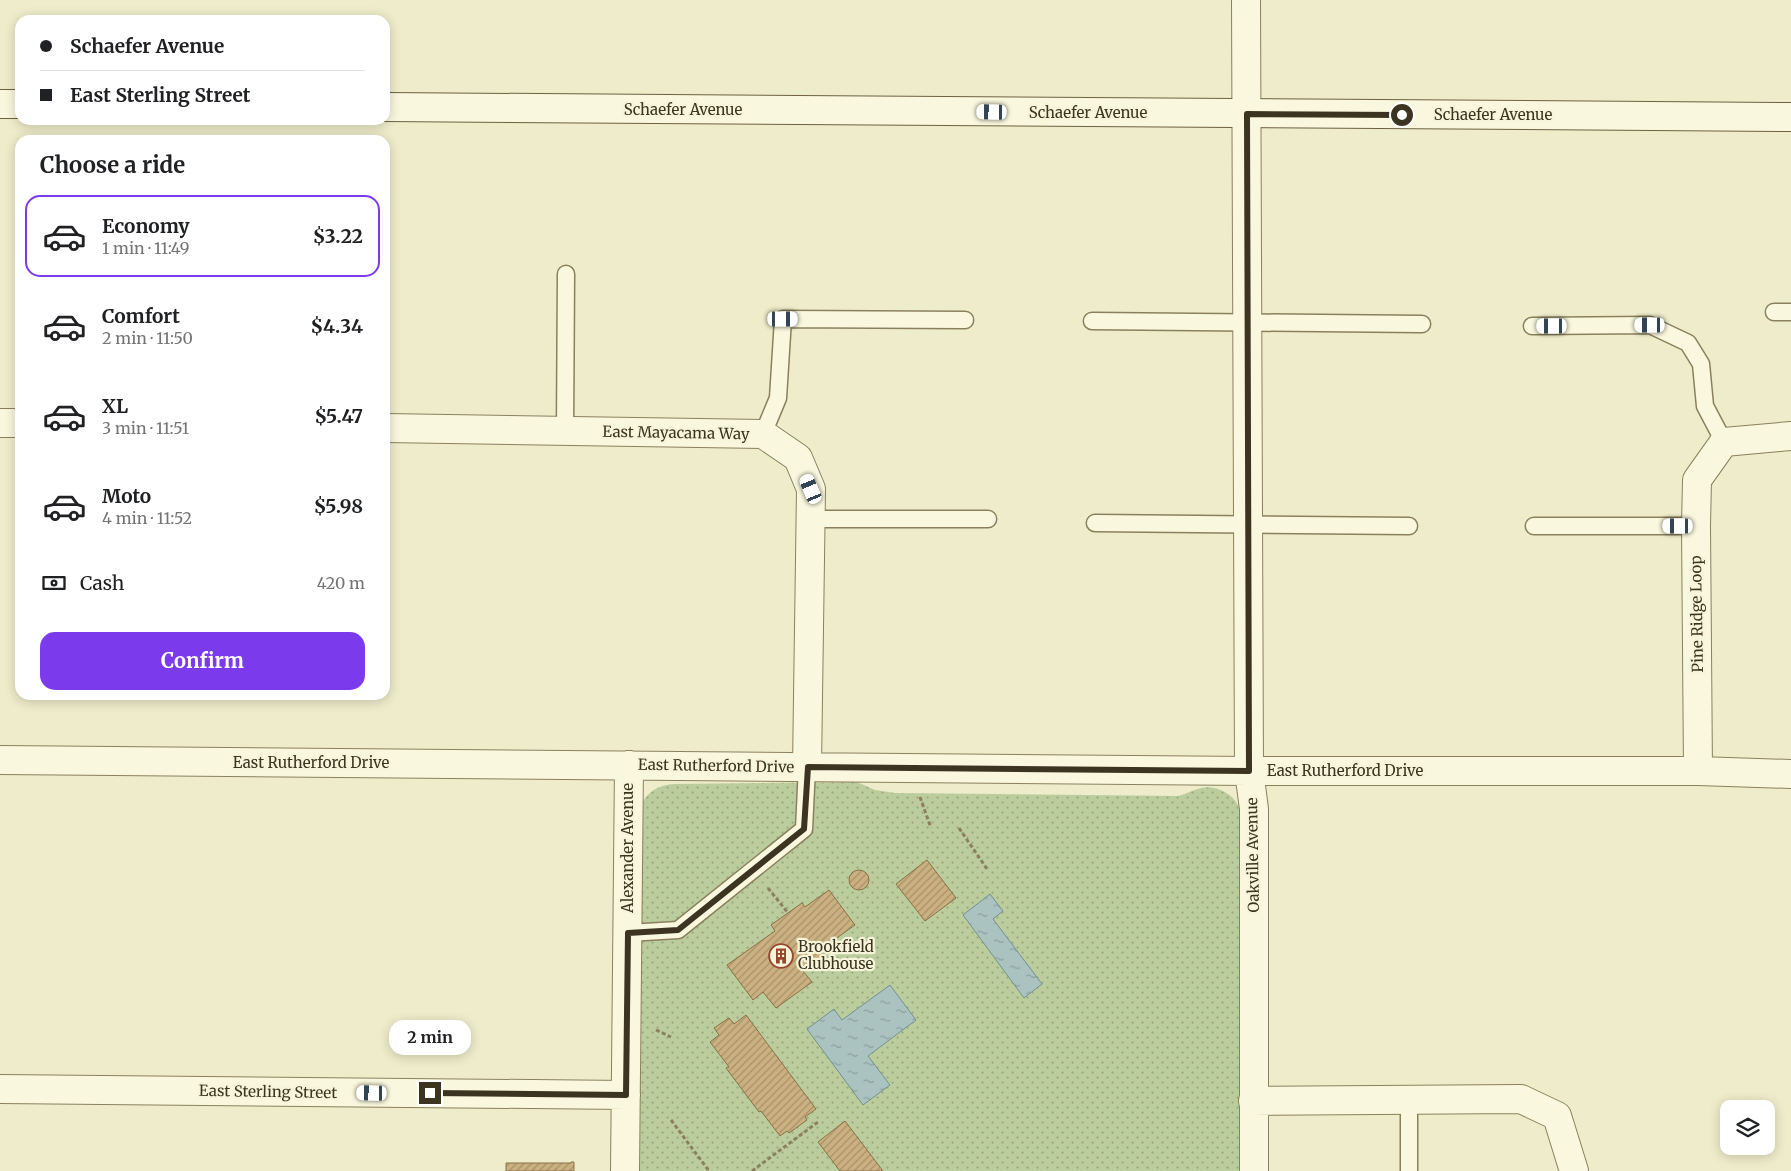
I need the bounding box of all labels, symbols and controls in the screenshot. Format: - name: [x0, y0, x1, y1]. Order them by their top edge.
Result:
- text: Schaefer Avenue: [70, 34, 224, 58]
- text: East Sterling Street: [70, 83, 250, 107]
- street label: Schaefer Avenue: [624, 100, 742, 119]
- street label: Schaefer Avenue: [1029, 103, 1147, 122]
- car: [976, 104, 1007, 120]
- route start: [1391, 104, 1413, 126]
- street label: Schaefer Avenue: [1434, 105, 1552, 124]
- text: Choose a ride: [40, 151, 185, 179]
- icon: car: [42, 214, 87, 259]
- text: Economy: [102, 214, 190, 238]
- text: $3.22: [313, 224, 363, 248]
- text: 1 min · 11:49: [102, 238, 189, 258]
- icon: car: [42, 304, 87, 349]
- text: Comfort: [102, 304, 180, 328]
- car: [768, 312, 798, 327]
- text: $4.34: [310, 314, 363, 338]
- car: [1635, 318, 1665, 333]
- car: [1537, 319, 1567, 334]
- text: 2 min · 11:50: [102, 328, 193, 348]
- icon: car: [42, 394, 87, 439]
- text: XL: [102, 394, 128, 418]
- text: $5.47: [314, 404, 363, 428]
- text: 3 min · 11:51: [102, 418, 189, 438]
- street label: East Mayacama Way: [602, 422, 750, 443]
- car: [798, 472, 823, 506]
- icon: car: [42, 484, 87, 529]
- text: Moto: [102, 484, 151, 508]
- text: $5.98: [314, 494, 363, 518]
- text: 4 min · 11:52: [102, 508, 192, 528]
- car: [1663, 519, 1693, 534]
- street label: Pine Ridge Loop: [1686, 555, 1707, 673]
- icon: cash: [40, 569, 68, 597]
- text: Cash: [80, 571, 124, 595]
- text: 420 m: [317, 573, 365, 593]
- button: Confirm: [40, 632, 365, 690]
- street label: East Rutherford Drive: [233, 753, 389, 772]
- street label: East Rutherford Drive: [638, 755, 795, 776]
- street label: East Rutherford Drive: [1267, 761, 1423, 780]
- street label: Alexander Avenue: [618, 783, 637, 914]
- street label: Oakville Avenue: [1242, 797, 1263, 913]
- place label: Brookfield Clubhouse: [798, 937, 874, 973]
- building icon: Brookfield Clubhouse: [768, 943, 794, 969]
- callout: 2 min: [389, 1020, 471, 1056]
- text: 2 min: [407, 1027, 453, 1047]
- street label: East Sterling Street: [199, 1081, 337, 1102]
- route end: [419, 1082, 441, 1104]
- car: [356, 1085, 387, 1101]
- map controls: [1720, 1100, 1775, 1155]
- button: layers: [1720, 1100, 1775, 1155]

